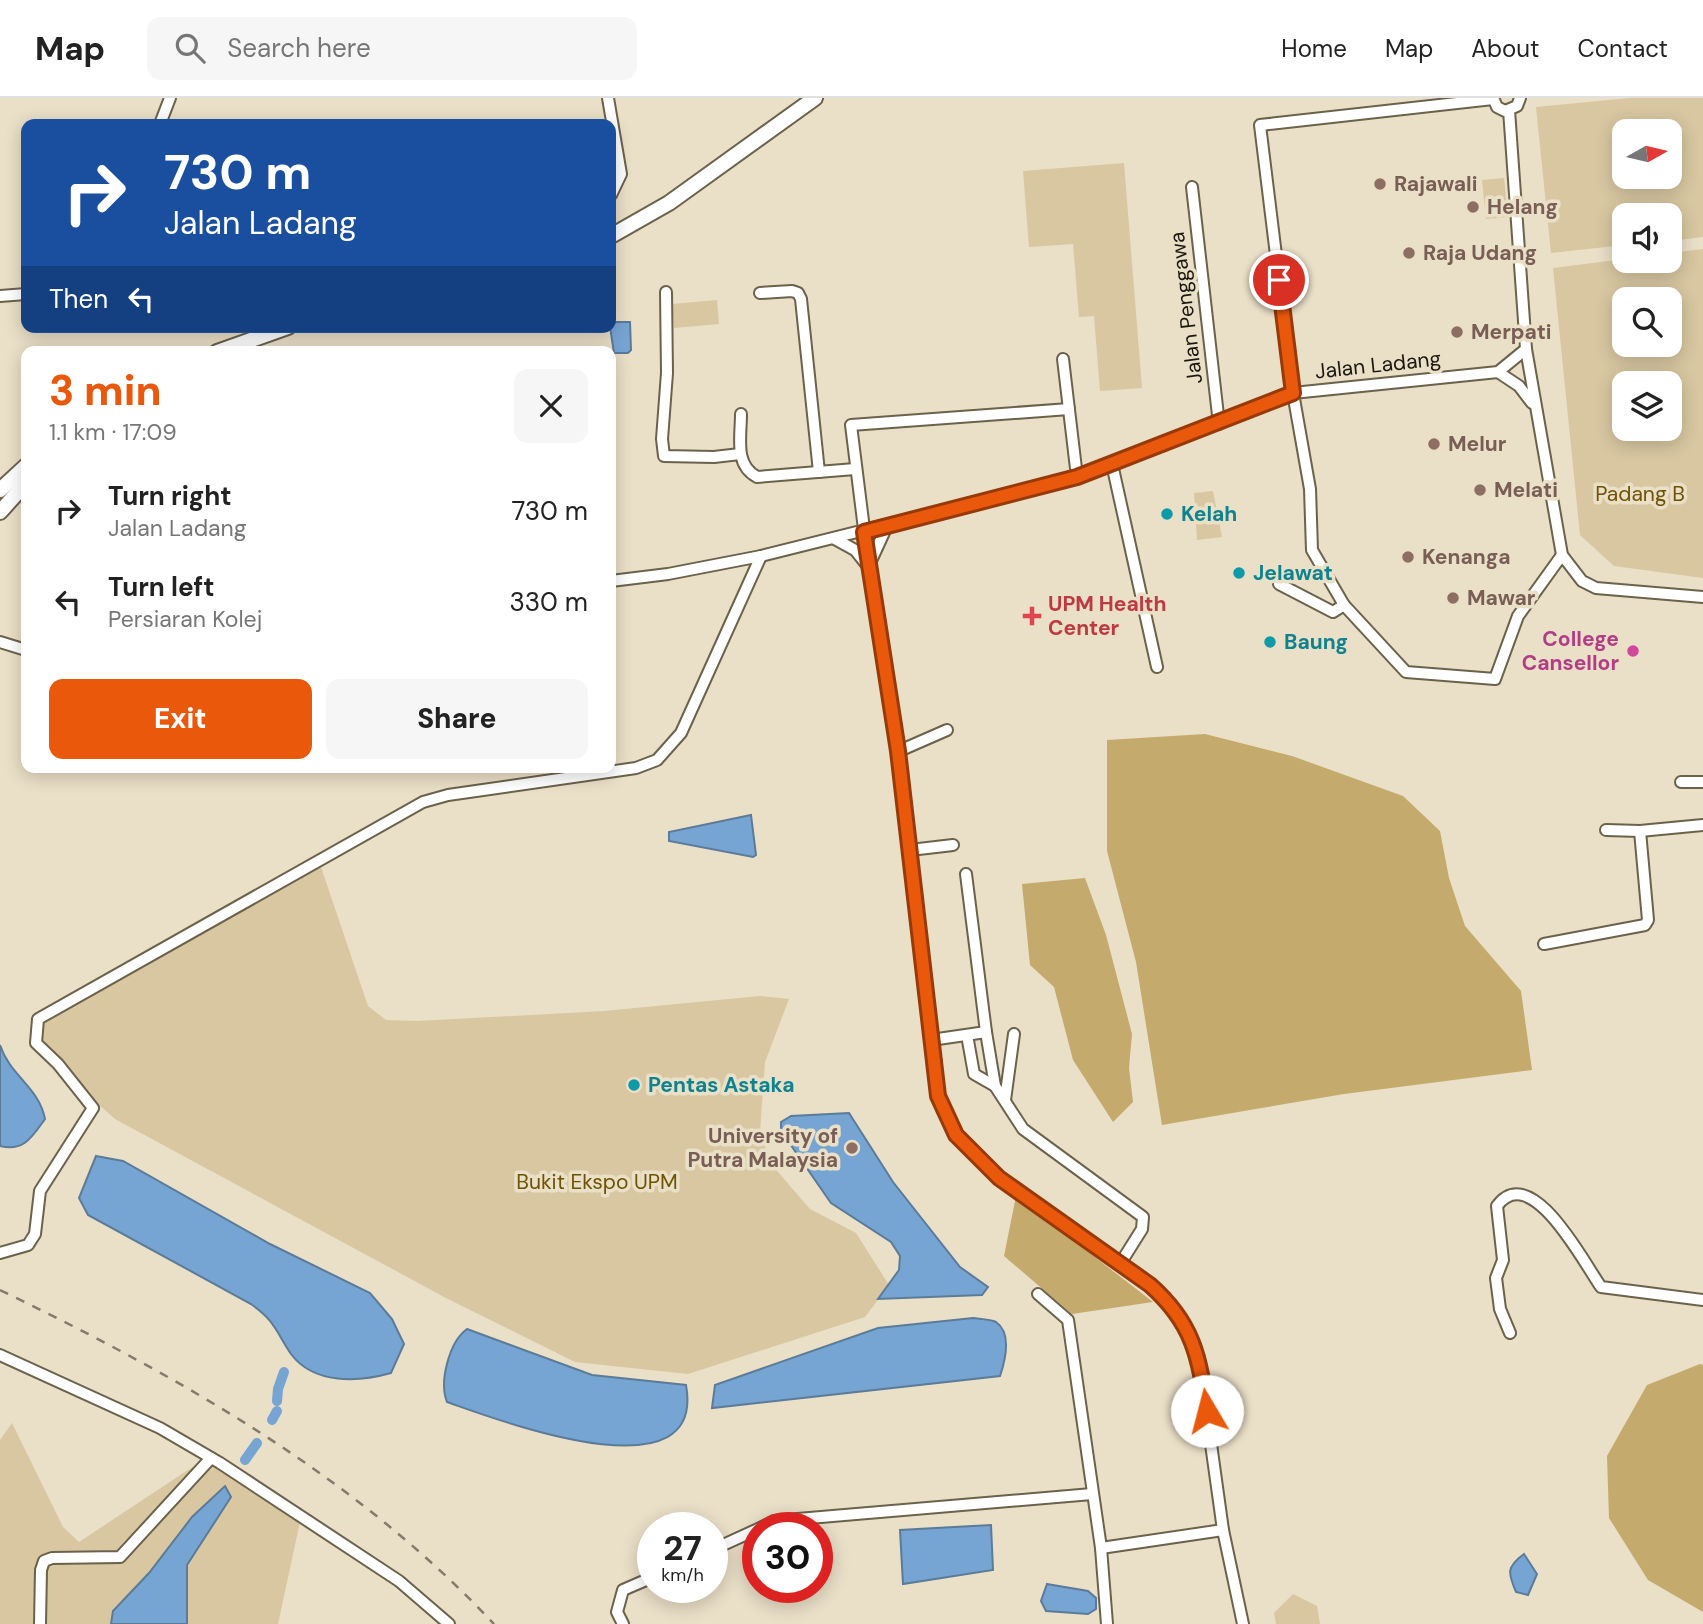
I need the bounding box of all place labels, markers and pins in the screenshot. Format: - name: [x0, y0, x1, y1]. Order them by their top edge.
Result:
- place label: Rajawali: [1394, 170, 1477, 198]
- marker: Rajawali: [1372, 176, 1388, 192]
- place label: Helang: [1487, 193, 1558, 221]
- marker: Helang: [1465, 199, 1481, 215]
- place label: Raja Udang: [1423, 239, 1537, 267]
- marker: Raja Udang: [1401, 245, 1417, 261]
- pin: [1249, 250, 1309, 310]
- place label: Merpati: [1471, 318, 1552, 346]
- marker: Merpati: [1449, 324, 1465, 340]
- place label: Melur: [1448, 430, 1507, 458]
- marker: Melur: [1426, 436, 1442, 452]
- place label: Melati: [1494, 476, 1558, 504]
- marker: Melati: [1472, 482, 1488, 498]
- place label: Kelah: [1181, 500, 1237, 528]
- marker: Kelah: [1159, 506, 1175, 522]
- place label: Kenanga: [1422, 543, 1511, 571]
- marker: Kenanga: [1400, 549, 1416, 565]
- place label: Jelawat: [1253, 559, 1333, 587]
- marker: Jelawat: [1231, 565, 1247, 581]
- place label: Mawar: [1467, 584, 1536, 612]
- place label: UPM Health Center: [1048, 590, 1166, 642]
- marker: Mawar: [1445, 590, 1461, 606]
- marker: UPM Health Center: [1022, 606, 1042, 626]
- place label: College Cansellor: [1522, 625, 1619, 677]
- place label: Baung: [1284, 628, 1348, 656]
- marker: Baung: [1262, 634, 1278, 650]
- marker: College Cansellor: [1625, 643, 1641, 659]
- place label: Pentas Astaka: [648, 1071, 795, 1099]
- marker: Pentas Astaka: [626, 1077, 642, 1093]
- place label: University of Putra Malaysia: [687, 1122, 838, 1174]
- marker: University of Putra Malaysia: [844, 1140, 860, 1156]

